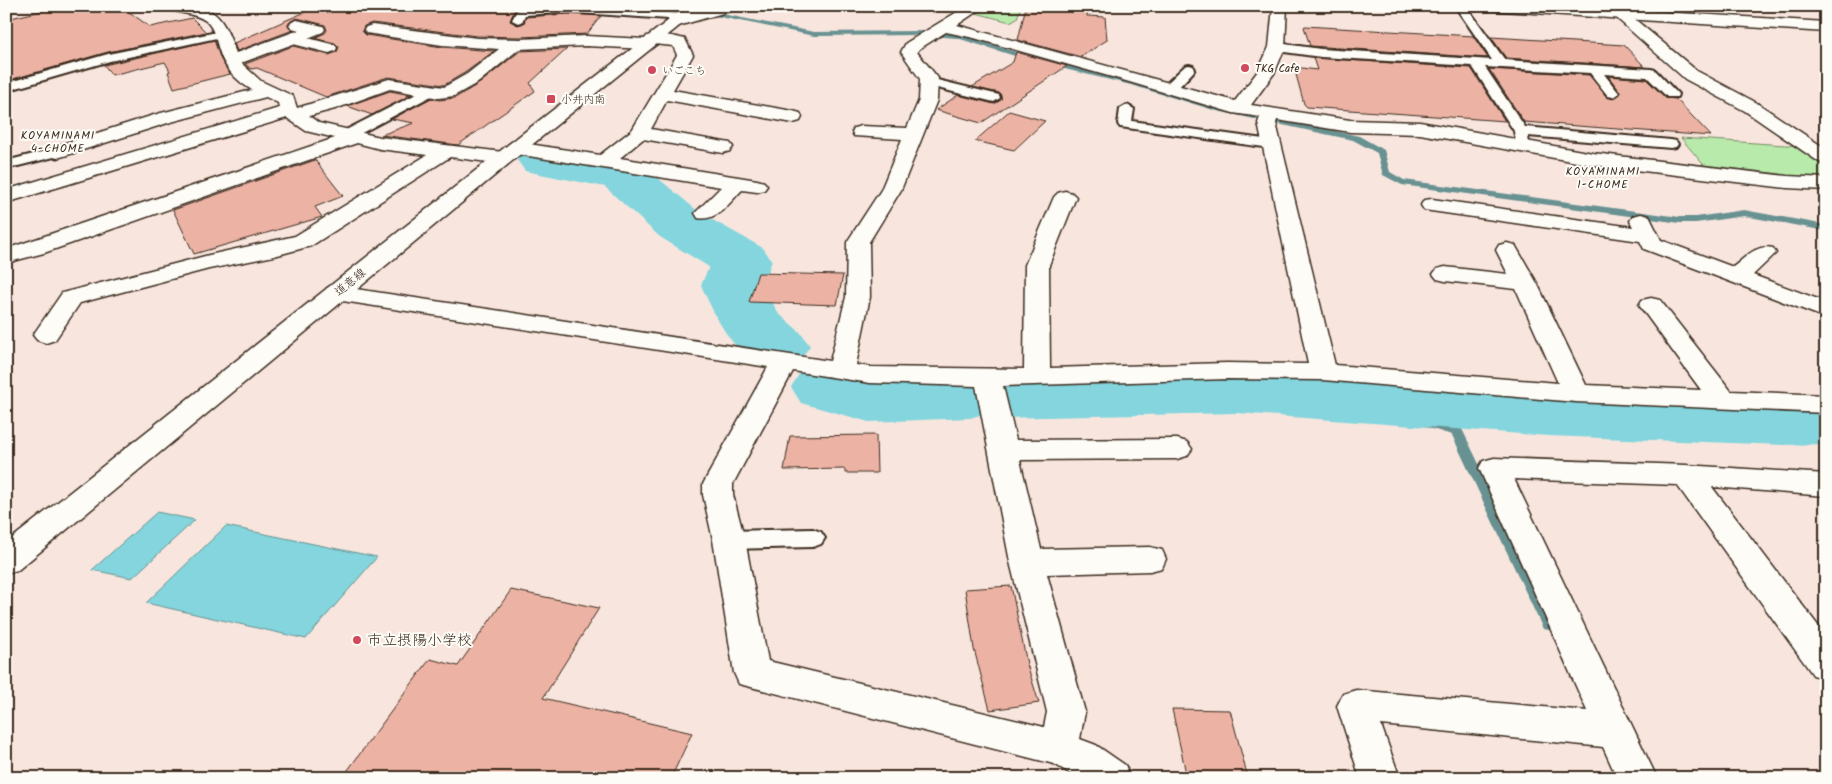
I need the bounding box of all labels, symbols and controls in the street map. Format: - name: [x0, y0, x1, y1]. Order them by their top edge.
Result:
- place label: TKG Cafe: [1255, 60, 1299, 78]
- place label: いごこち: [662, 62, 706, 80]
- marker: TKG Cafe: [1239, 62, 1251, 74]
- marker: いごこち: [646, 64, 658, 76]
- place label: 小井内南: [561, 91, 605, 109]
- marker: 小井内南: [545, 93, 557, 105]
- district label: KOYAMINAMI 4-CHOME: [21, 127, 95, 158]
- district label: KOYAMINAMI 1-CHOME: [1566, 163, 1640, 194]
- street label: 道意線: [330, 264, 370, 301]
- place label: 市立摂陽小学校: [367, 629, 472, 653]
- marker: 市立摂陽小学校: [351, 634, 363, 646]

